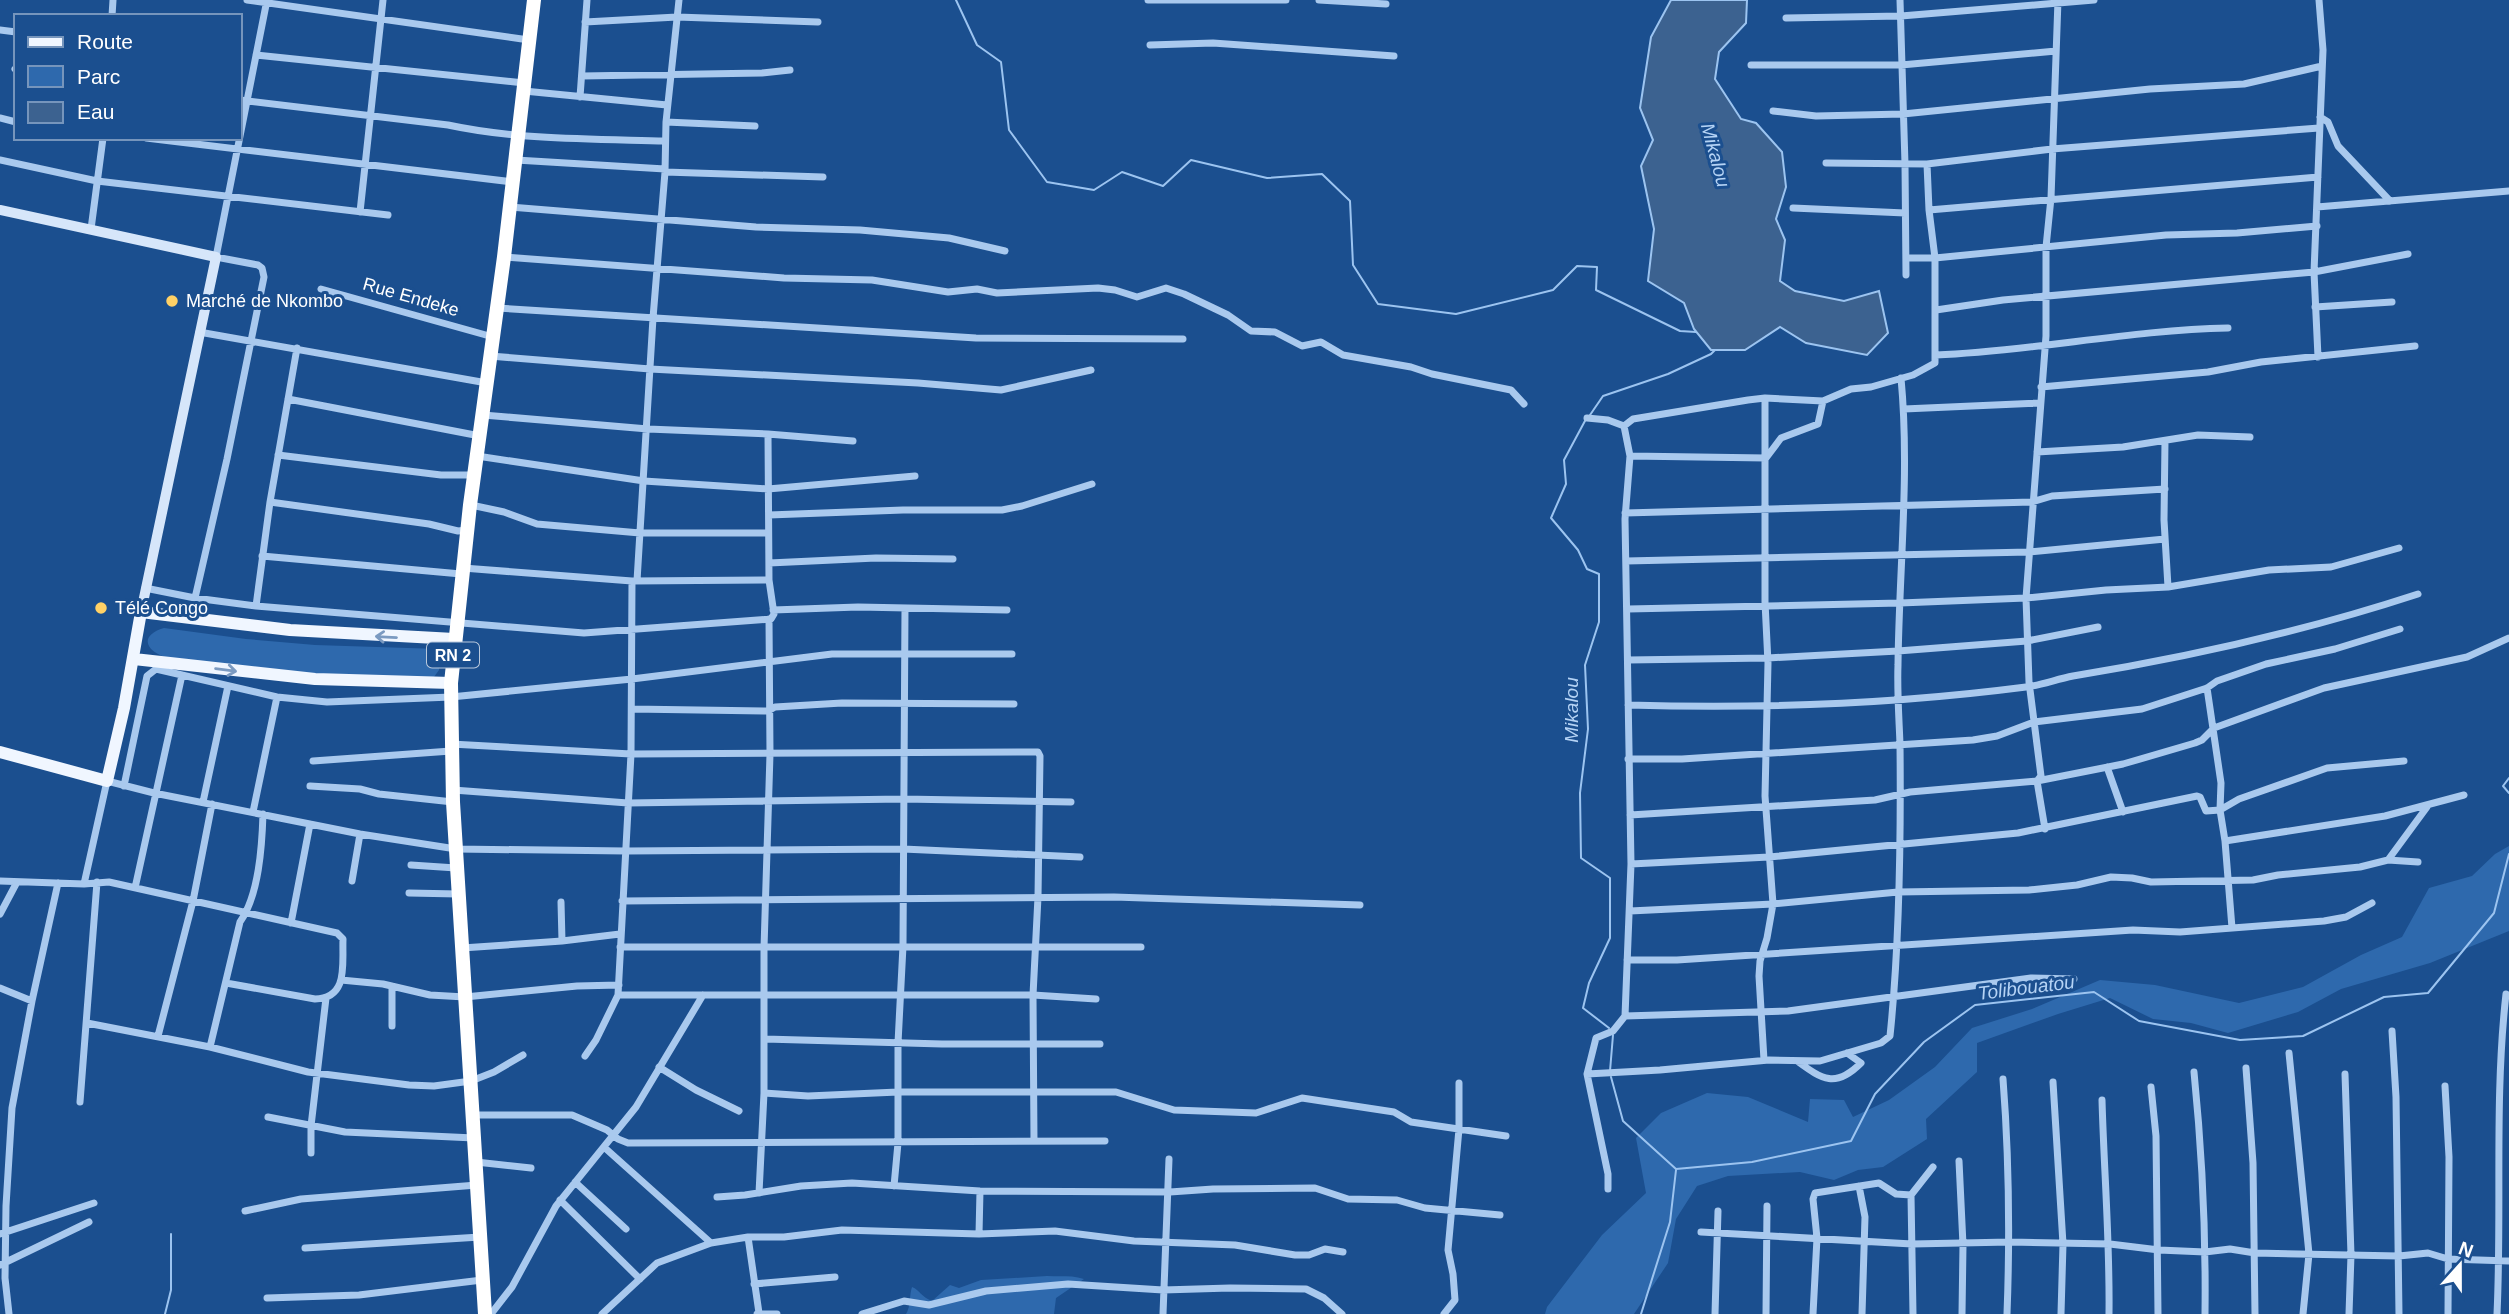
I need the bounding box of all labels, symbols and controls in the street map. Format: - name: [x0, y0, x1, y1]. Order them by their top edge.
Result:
- legend: [14, 14, 242, 140]
- text: Route: [77, 30, 133, 53]
- text: Parc: [77, 65, 120, 88]
- text: Eau: [77, 100, 114, 123]
- water label: Mikalou: [1697, 121, 1734, 190]
- street label: Rue Endeke: [361, 274, 461, 320]
- place label: Marché de Nkombo: [186, 291, 343, 311]
- marker: Marché de Nkombo: [164, 293, 180, 309]
- place label: Télé Congo: [115, 598, 208, 618]
- marker: Télé Congo: [93, 600, 109, 616]
- one-way arrow: [375, 630, 398, 643]
- road number: RN 2: [427, 642, 479, 668]
- one-way arrow: [214, 664, 237, 677]
- water label: Mikalou: [1561, 677, 1582, 743]
- water label: Tolibouatou: [1976, 971, 2076, 1004]
- north arrow: [2425, 1230, 2495, 1300]
- text: N: [2456, 1237, 2476, 1262]

